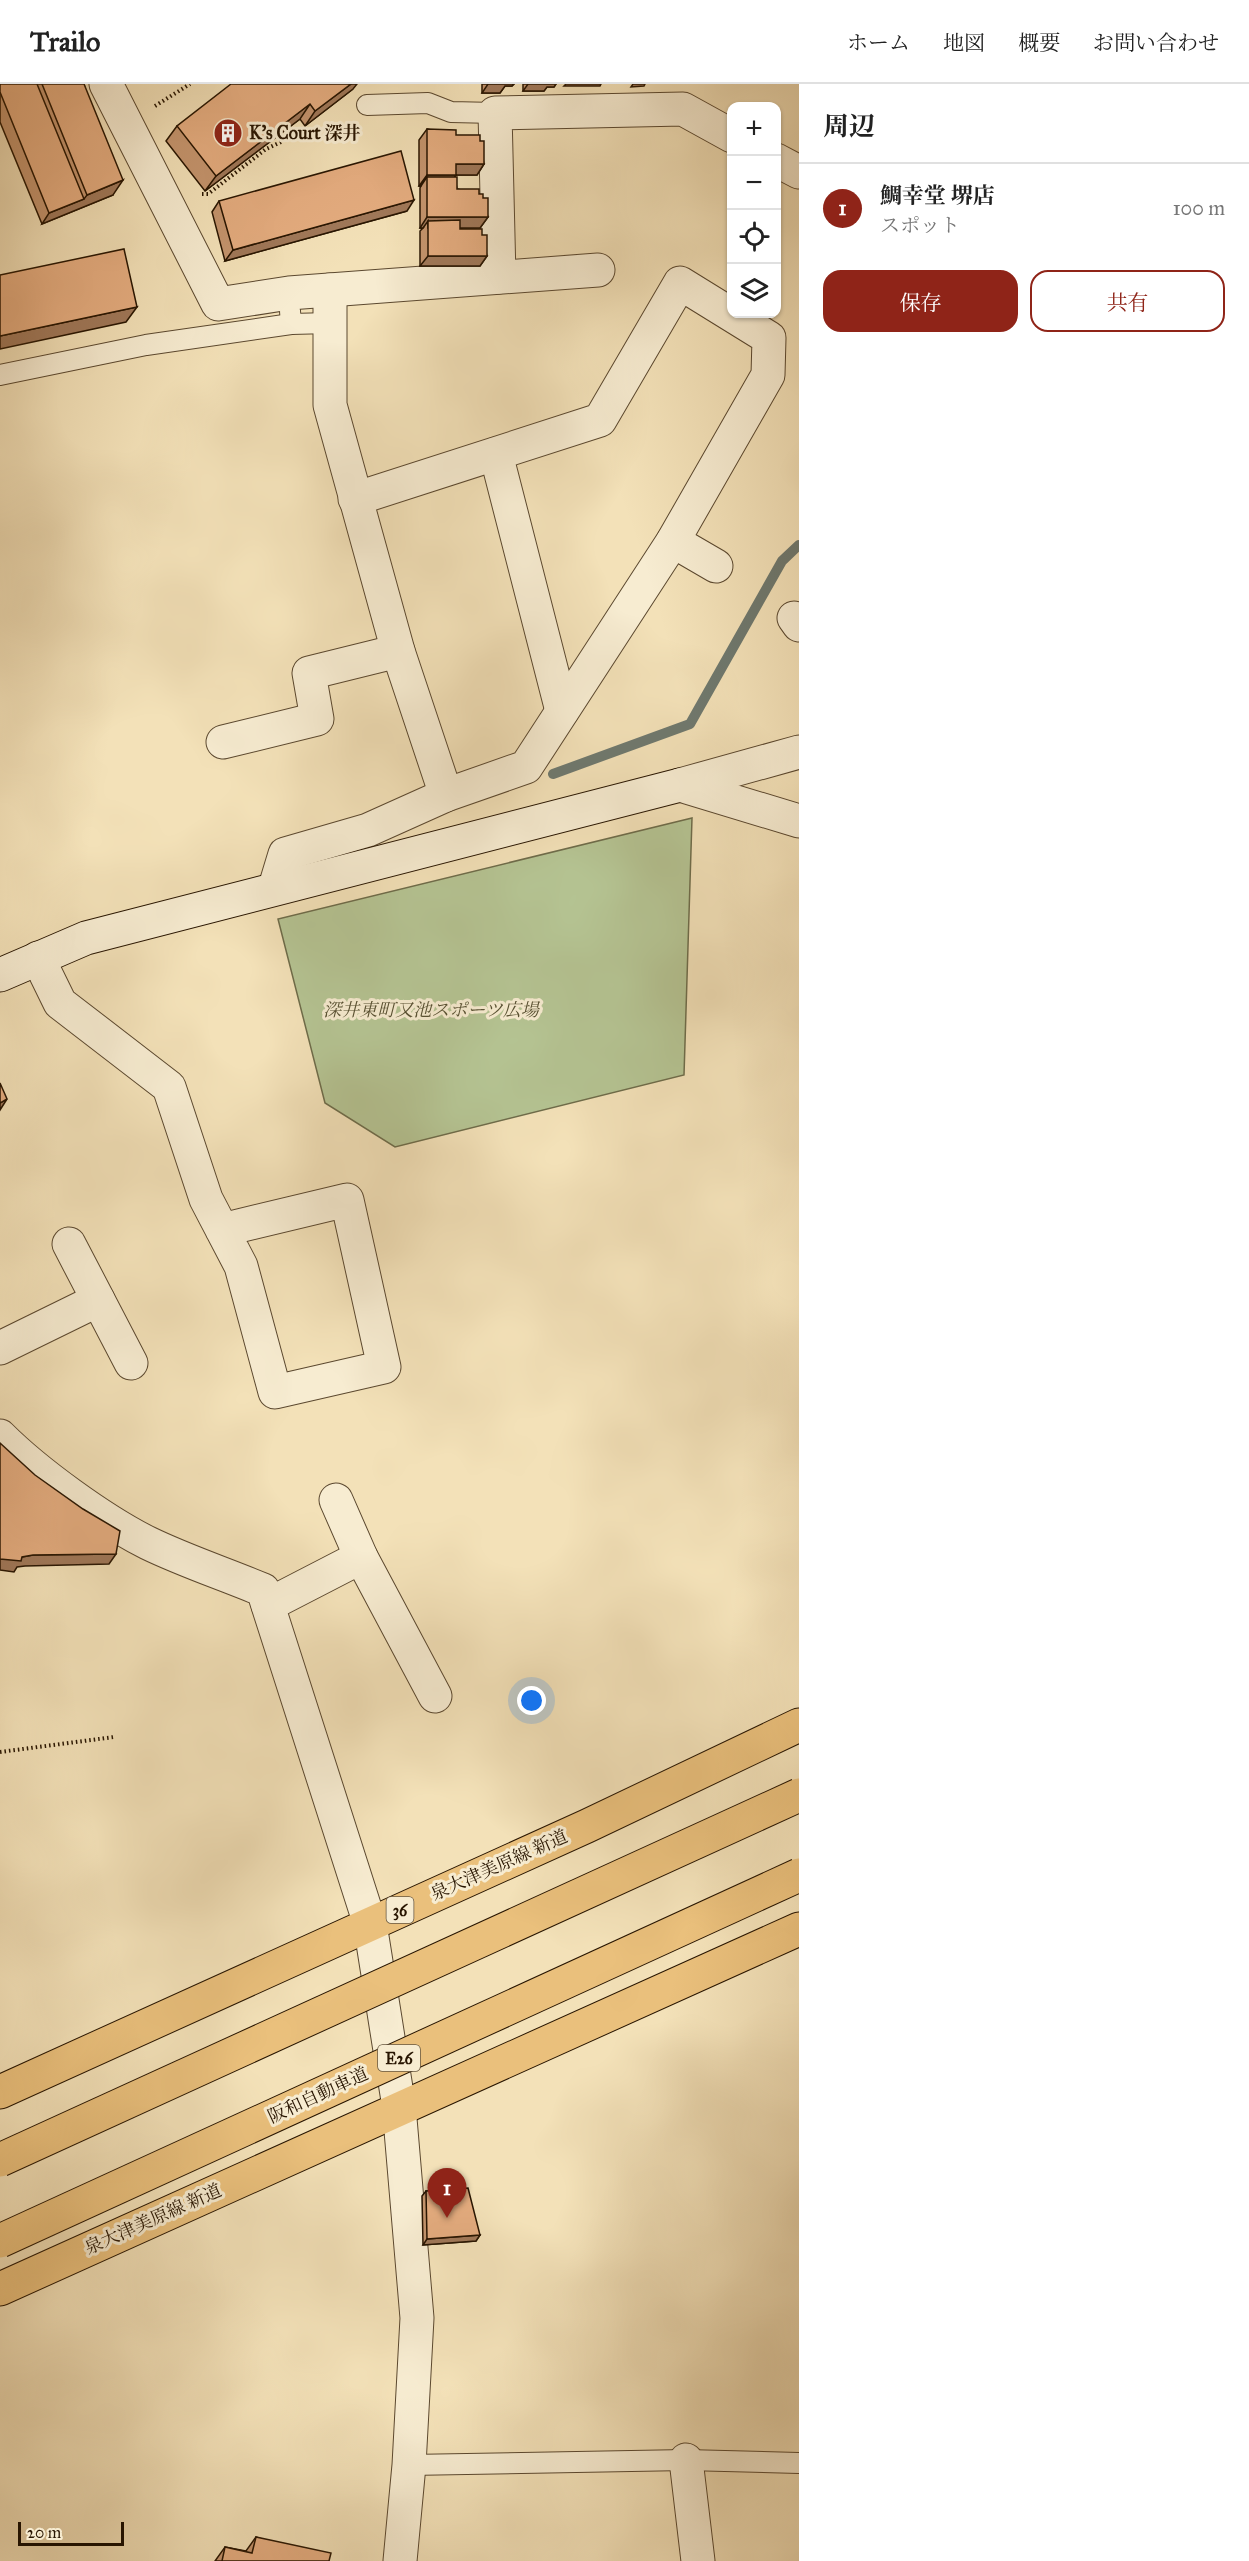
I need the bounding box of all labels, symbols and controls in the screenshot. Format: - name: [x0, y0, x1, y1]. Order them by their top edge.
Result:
- text: Trailo: [30, 24, 100, 59]
- text: ホーム: [847, 30, 910, 56]
- text: 地図: [943, 30, 985, 56]
- text: 概要: [1018, 30, 1060, 56]
- text: お問い合わせ: [1093, 30, 1219, 56]
- map controls: [727, 102, 781, 318]
- button: +: [727, 102, 781, 156]
- text: 周辺: [823, 110, 875, 142]
- building icon: K's Court 深井: [212, 117, 244, 149]
- place label: K's Court 深井: [249, 122, 361, 144]
- button: −: [727, 156, 781, 210]
- text: 鯛幸堂 堺店: [880, 182, 995, 209]
- text: 1: [839, 196, 846, 220]
- text: 100 m: [1173, 196, 1225, 220]
- button: locate: [727, 210, 781, 264]
- text: スポット: [880, 213, 960, 237]
- button: layers: [727, 264, 781, 318]
- button: 保存: [823, 270, 1018, 332]
- button: 共有: [1030, 270, 1225, 332]
- park label: 深井東町又池スポーツ広場: [323, 999, 541, 1021]
- your location: [517, 1686, 546, 1715]
- street label: 泉大津美原線 新道: [427, 1825, 571, 1905]
- road number: 36: [386, 1897, 414, 1923]
- road number: E26: [378, 2045, 420, 2071]
- street label: 阪和自動車道: [264, 2062, 372, 2128]
- pin: 1: [428, 2168, 466, 2218]
- street label: 泉大津美原線 新道: [81, 2179, 225, 2259]
- scale bar: [18, 2519, 124, 2546]
- text: 20 m: [27, 2523, 61, 2542]

